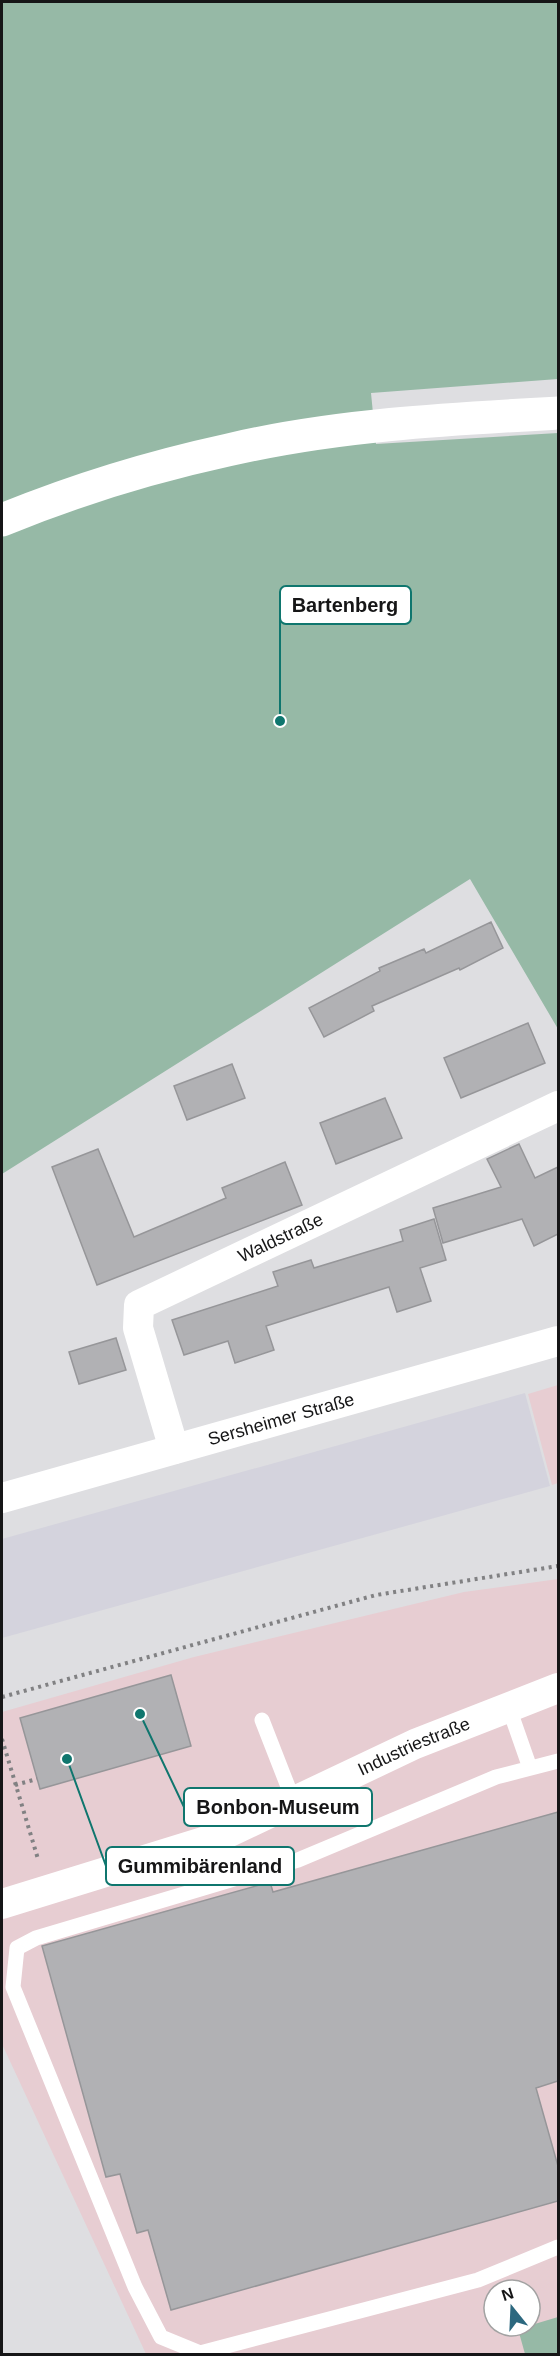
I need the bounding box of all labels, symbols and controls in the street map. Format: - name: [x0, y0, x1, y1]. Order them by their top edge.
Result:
- callout: Bartenberg: [280, 586, 411, 624]
- text: Bartenberg: [292, 594, 398, 616]
- street label: Waldstraße: [235, 1209, 326, 1266]
- street label: Sersheimer Straße: [206, 1389, 357, 1449]
- street label: Industriestraße: [355, 1714, 473, 1780]
- callout: Bonbon-Museum: [184, 1788, 372, 1826]
- text: Bonbon-Museum: [196, 1796, 360, 1818]
- callout: Gummibärenland: [106, 1847, 294, 1885]
- text: Gummibärenland: [118, 1855, 282, 1877]
- north arrow: [482, 2278, 542, 2338]
- text: N: [499, 2284, 516, 2304]

